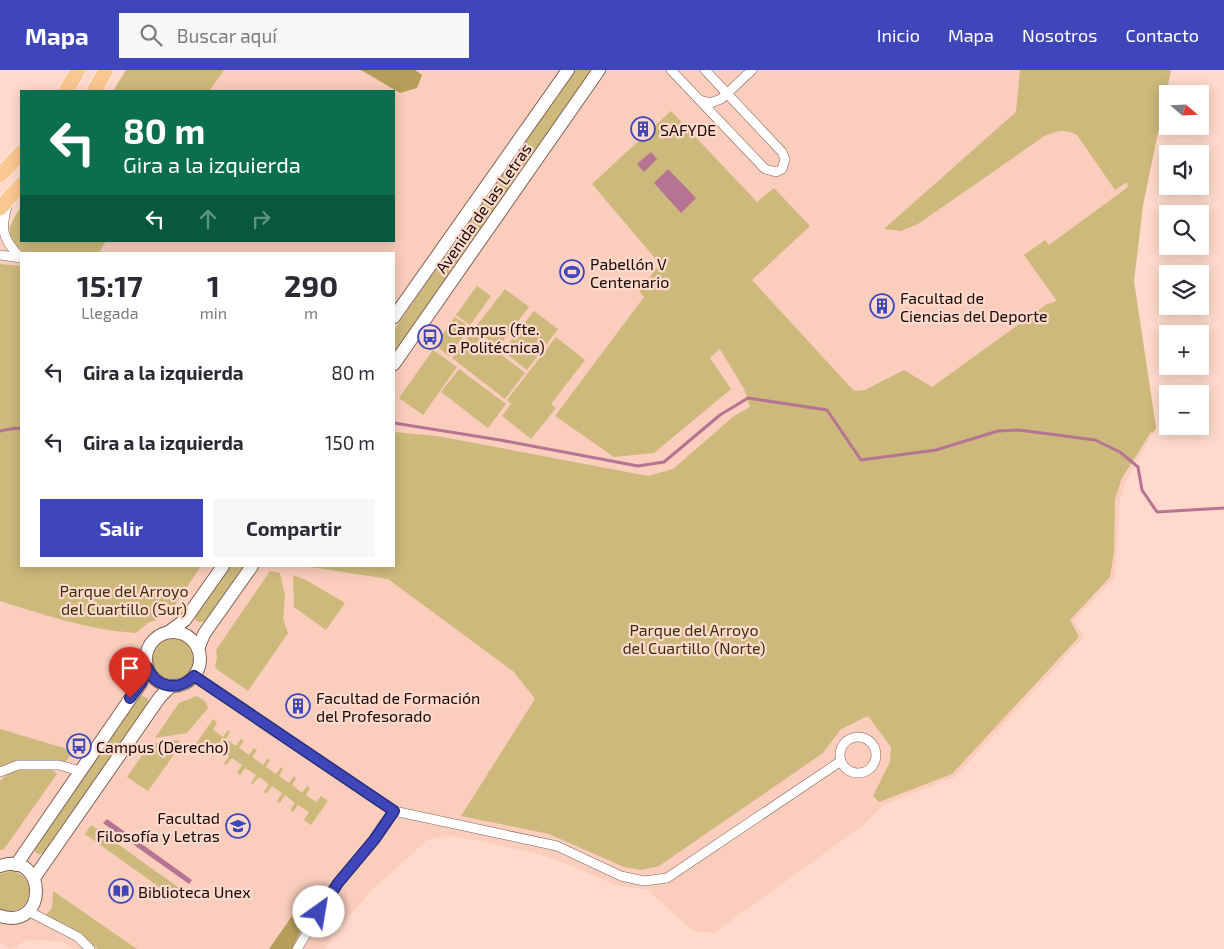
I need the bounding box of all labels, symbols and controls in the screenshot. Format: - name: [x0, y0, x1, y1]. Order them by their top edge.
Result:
- search box: [119, 13, 469, 58]
- text: Mapa: [25, 21, 89, 50]
- icon: search: [137, 21, 165, 49]
- text: Buscar aquí: [177, 24, 277, 47]
- text: Inicio: [877, 24, 920, 46]
- text: Mapa: [948, 24, 994, 46]
- text: Nosotros: [1022, 24, 1097, 46]
- text: Contacto: [1125, 24, 1199, 46]
- north arrow: [1159, 85, 1209, 135]
- map controls: [1159, 85, 1209, 435]
- text: 80 m: [123, 109, 205, 151]
- icon: left: [40, 110, 105, 175]
- building icon: SAFYDE: [630, 116, 656, 142]
- place label: SAFYDE: [660, 120, 716, 139]
- street label: Avenida de las Letras: [431, 139, 535, 277]
- button: sound: [1159, 145, 1209, 195]
- text: Gira a la izquierda: [123, 151, 301, 177]
- icon: left: [141, 205, 169, 233]
- icon: ahead: [194, 205, 222, 233]
- icon: right: [247, 205, 275, 233]
- button: search: [1159, 205, 1209, 255]
- place label: Pabellón V Centenario: [590, 254, 669, 291]
- sports icon: Pabellón V Centenario: [559, 259, 585, 285]
- button: layers: [1159, 265, 1209, 315]
- text: 15:17: [77, 267, 143, 303]
- text: 1: [207, 267, 220, 303]
- text: 290: [284, 267, 338, 303]
- place label: Facultad de Ciencias del Deporte: [900, 288, 1048, 325]
- building icon: Facultad de Ciencias del Deporte: [869, 293, 895, 319]
- text: Llegada: [81, 303, 139, 322]
- text: min: [200, 303, 227, 322]
- text: m: [304, 303, 318, 322]
- place label: Campus (fte. a Politécnica): [448, 319, 545, 356]
- bus stop icon: Campus (fte. a Politécnica): [417, 324, 443, 350]
- button: +: [1159, 325, 1209, 375]
- icon: left: [40, 358, 68, 386]
- text: Gira a la izquierda: [83, 361, 244, 384]
- text: 80 m: [331, 361, 375, 384]
- button: −: [1159, 385, 1209, 435]
- icon: left: [40, 428, 68, 456]
- text: Gira a la izquierda: [83, 431, 244, 454]
- text: 150 m: [325, 431, 375, 454]
- button: Salir: [40, 499, 203, 557]
- button: Compartir: [213, 499, 375, 557]
- park label: Parque del Arroyo del Cuartillo (Sur): [59, 581, 189, 618]
- park label: Parque del Arroyo del Cuartillo (Norte): [622, 620, 766, 657]
- pin: [109, 647, 151, 698]
- icon: arrive: [116, 654, 144, 682]
- place label: Facultad de Formación del Profesorado: [316, 688, 480, 725]
- building icon: Facultad de Formación del Profesorado: [285, 693, 311, 719]
- bus stop icon: Campus (Derecho): [66, 733, 92, 759]
- place label: Campus (Derecho): [96, 737, 228, 756]
- place label: Facultad Filosofía y Letras: [96, 808, 220, 845]
- school or university icon: Facultad Filosofía y Letras: [225, 813, 251, 839]
- library icon: Biblioteca Unex: [108, 878, 134, 904]
- place label: Biblioteca Unex: [138, 882, 251, 901]
- position arrow: [292, 885, 344, 937]

